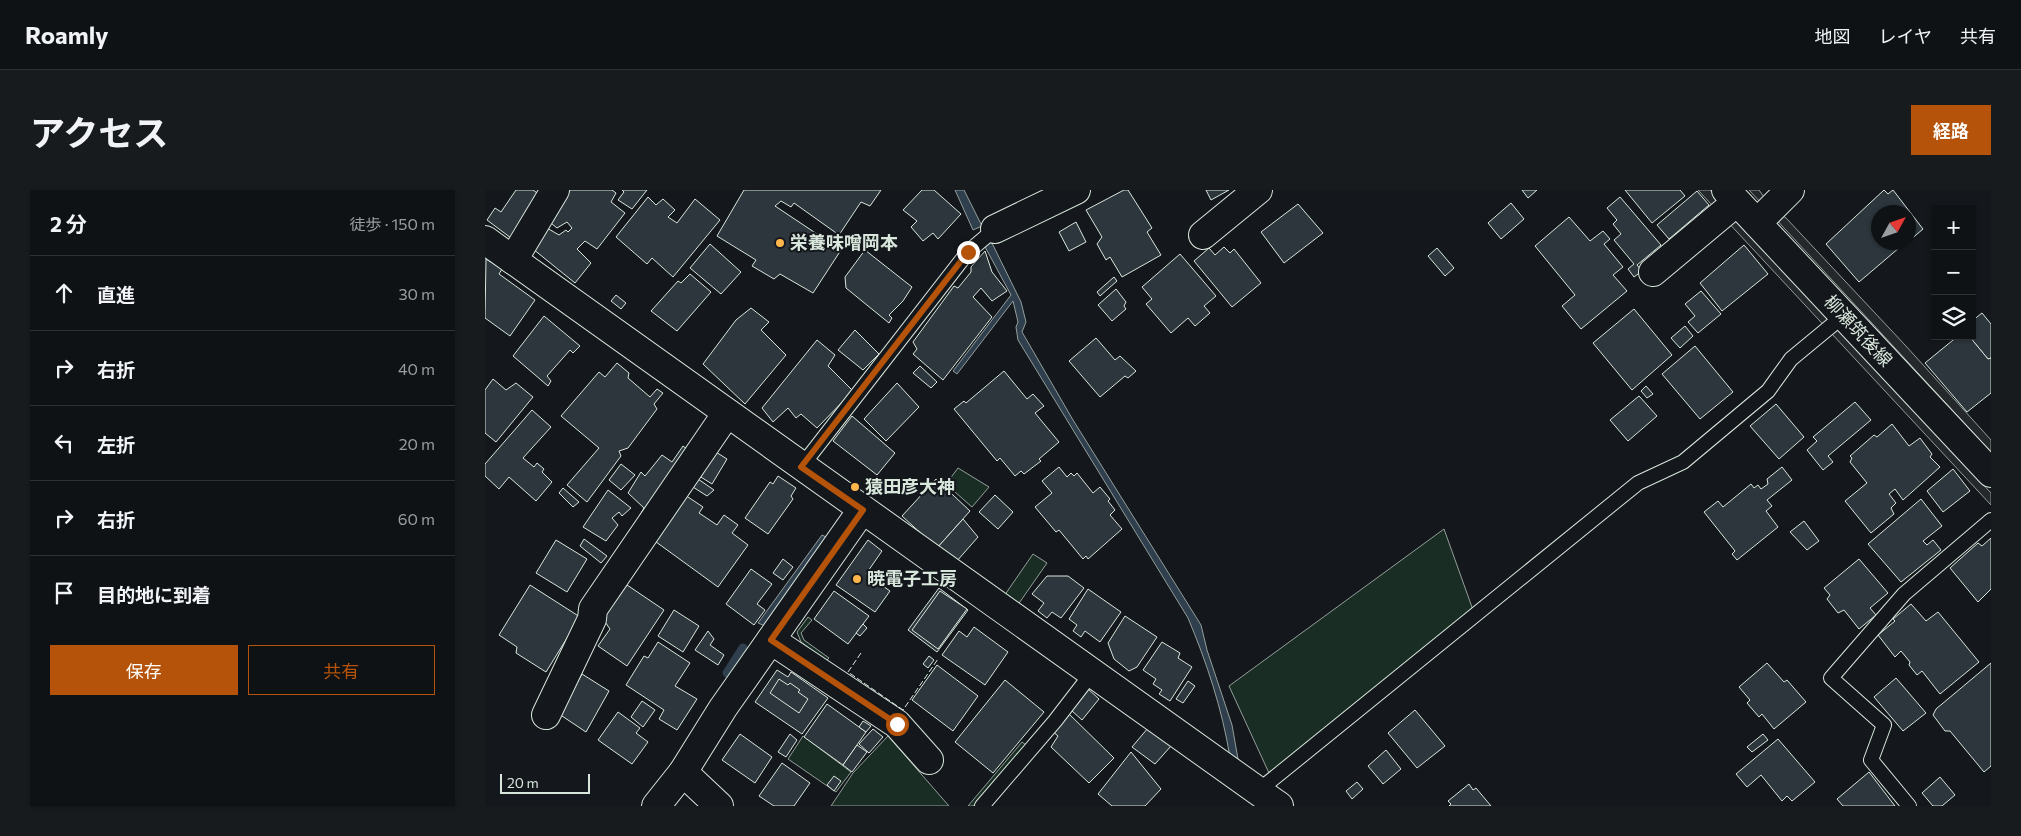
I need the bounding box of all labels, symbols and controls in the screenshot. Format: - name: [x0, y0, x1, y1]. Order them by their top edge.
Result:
- text: Roamly: [25, 20, 108, 49]
- text: 地図: [1815, 25, 1851, 47]
- text: レイヤ: [1879, 25, 1932, 47]
- text: 共有: [1960, 25, 1996, 47]
- button: 経路: [1911, 105, 1991, 155]
- text: アクセス: [30, 110, 168, 153]
- north arrow: [1871, 205, 1916, 250]
- map controls: [1931, 205, 1976, 340]
- button: +: [1931, 205, 1976, 250]
- text: 2 分: [50, 211, 87, 236]
- text: 徒歩 · 150 m: [350, 214, 435, 233]
- place label: 栄養味噌岡本: [790, 231, 898, 253]
- marker: 栄養味噌岡本: [774, 237, 786, 249]
- route end: [957, 241, 980, 264]
- button: −: [1931, 250, 1976, 295]
- icon: ahead: [50, 279, 78, 307]
- text: 直進: [97, 283, 135, 306]
- text: 30 m: [398, 284, 435, 303]
- street label: 柳瀬筑後線: [1820, 290, 1897, 371]
- button: layers: [1931, 295, 1976, 340]
- icon: right: [50, 354, 78, 382]
- text: 右折: [97, 358, 135, 381]
- text: 40 m: [398, 359, 435, 378]
- icon: left: [50, 429, 78, 457]
- text: 左折: [97, 433, 135, 456]
- text: 20 m: [399, 434, 435, 453]
- place label: 猿田彦大神: [865, 475, 955, 497]
- marker: 猿田彦大神: [849, 481, 861, 493]
- icon: right: [50, 504, 78, 532]
- text: 右折: [97, 508, 135, 531]
- text: 60 m: [398, 509, 435, 528]
- place label: 暁電子工房: [867, 567, 957, 589]
- marker: 暁電子工房: [851, 573, 863, 585]
- icon: arrive: [50, 579, 78, 607]
- text: 目的地に到着: [97, 583, 211, 606]
- button: 保存: [50, 645, 238, 695]
- button: 共有: [248, 645, 435, 695]
- route start: [886, 713, 909, 736]
- scale bar: [500, 771, 590, 794]
- text: 20 m: [507, 774, 539, 791]

